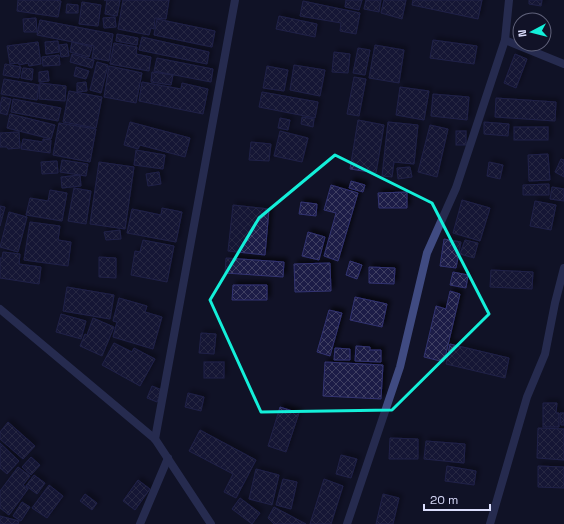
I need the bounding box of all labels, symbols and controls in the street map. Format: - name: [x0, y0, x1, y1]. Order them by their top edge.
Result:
- north arrow: [512, 12, 552, 52]
- text: N: [515, 29, 529, 38]
- scale bar: [424, 486, 490, 512]
- text: 20 m: [430, 492, 458, 508]

